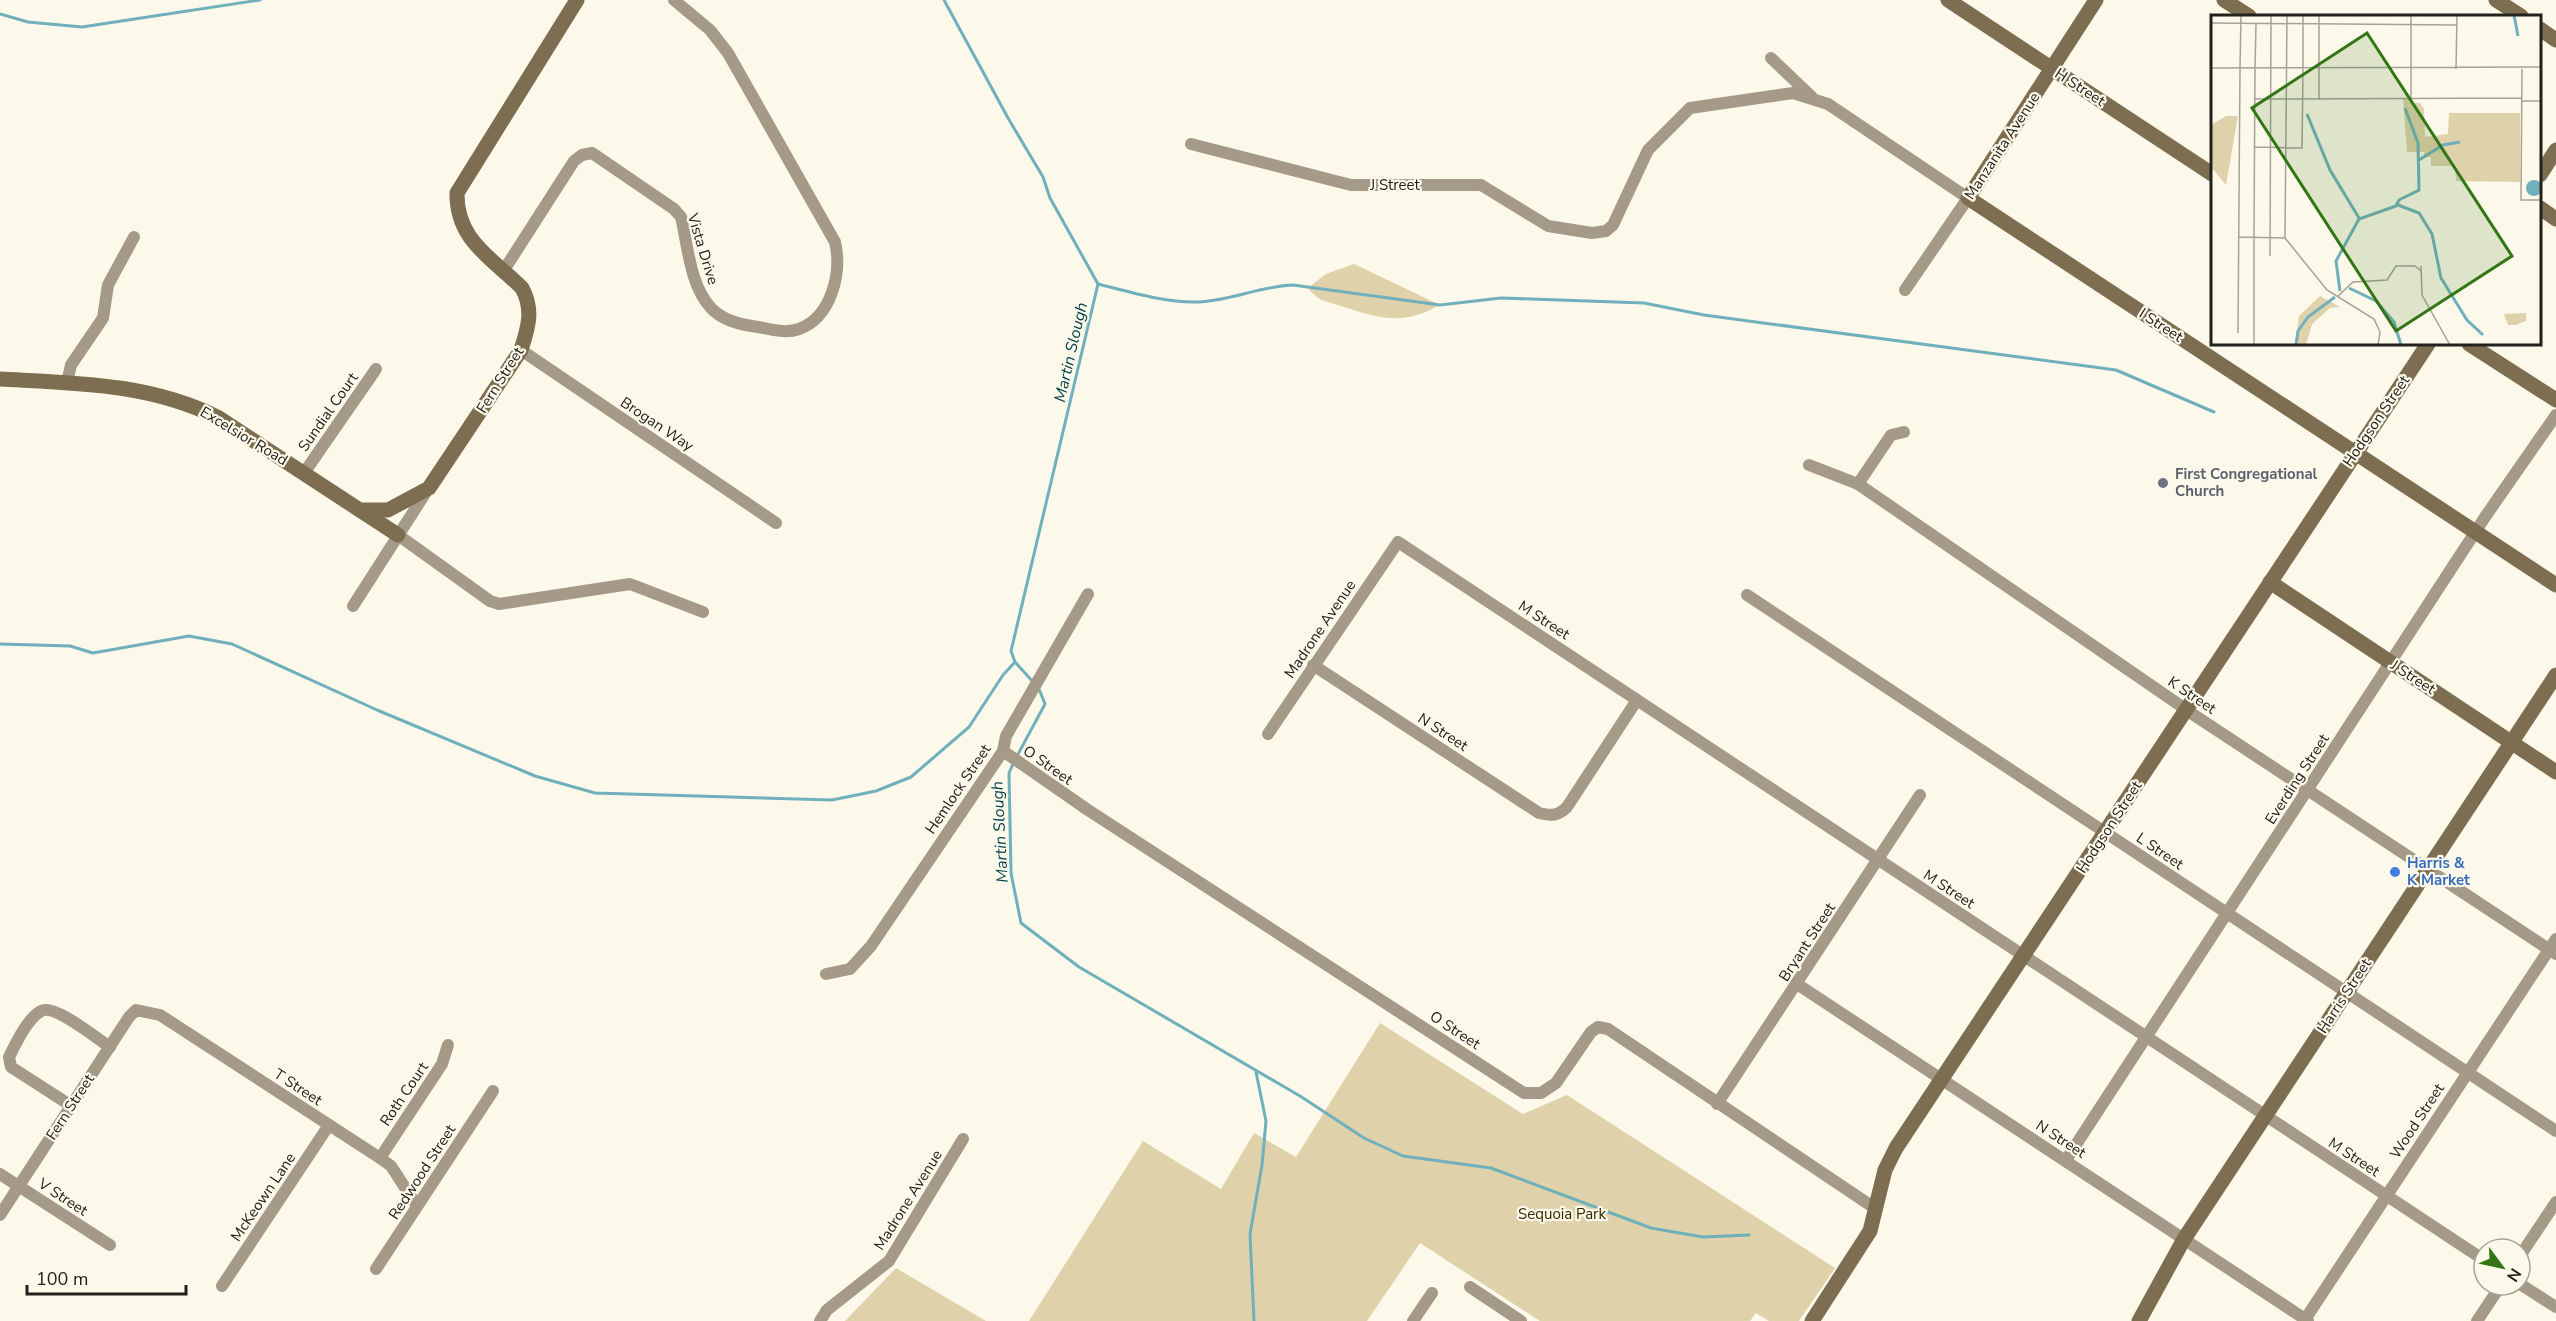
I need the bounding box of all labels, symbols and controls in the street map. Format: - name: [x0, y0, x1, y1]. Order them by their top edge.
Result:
- inset map: [2211, 15, 2541, 345]
- street label: H Street: [2051, 63, 2110, 111]
- street label: Manzanita Avenue: [1960, 88, 2044, 204]
- street label: J Street: [1369, 175, 1421, 195]
- street label: Vista Drive: [682, 210, 723, 287]
- water label: Martin Slough: [1049, 300, 1093, 404]
- street label: I Street: [2135, 303, 2187, 347]
- street label: Fern Street: [472, 342, 529, 417]
- street label: Sundial Court: [293, 368, 363, 455]
- street label: Hodgson Street: [2338, 371, 2414, 471]
- street label: Brogan Way: [617, 392, 698, 456]
- street label: Excelsior Road: [197, 402, 291, 470]
- place label: First Congregational Church: [2175, 464, 2318, 501]
- marker: First Congregational Church: [2156, 476, 2170, 490]
- street label: Madrone Avenue: [1280, 576, 1360, 682]
- street label: M Street: [1514, 596, 1574, 644]
- street label: J Street: [2386, 655, 2440, 699]
- street label: K Street: [2164, 672, 2221, 719]
- street label: N Street: [1414, 708, 1473, 756]
- street label: Everding Street: [2260, 729, 2334, 828]
- street label: Hemlock Street: [921, 740, 996, 838]
- street label: O Street: [1019, 741, 1077, 790]
- street label: Hodgson Street: [2072, 776, 2147, 877]
- water label: Martin Slough: [986, 781, 1014, 883]
- street label: L Street: [2132, 828, 2188, 875]
- place label: Harris & K Market: [2407, 853, 2470, 890]
- street label: M Street: [1919, 865, 1979, 913]
- marker: Harris & K Market: [2388, 865, 2402, 879]
- street label: Bryant Street: [1774, 898, 1840, 985]
- street label: Harris Street: [2312, 954, 2376, 1037]
- street label: O Street: [1426, 1006, 1485, 1054]
- street label: Roth Court: [375, 1057, 433, 1130]
- street label: T Street: [270, 1064, 327, 1110]
- street label: Fern Street: [41, 1070, 99, 1144]
- street label: Wood Street: [2385, 1079, 2449, 1162]
- street label: N Street: [2032, 1115, 2091, 1163]
- street label: Redwood Street: [384, 1120, 461, 1223]
- street label: M Street: [2324, 1133, 2384, 1181]
- street label: Madrone Avenue: [869, 1146, 947, 1254]
- street label: McKeown Lane: [226, 1149, 300, 1245]
- street label: V Street: [34, 1173, 92, 1221]
- park label: Sequoia Park: [1518, 1204, 1606, 1224]
- north arrow: [2472, 1237, 2532, 1297]
- scale bar: [27, 1258, 186, 1296]
- text: N: [2501, 1264, 2526, 1286]
- text: 100 m: [36, 1267, 88, 1291]

